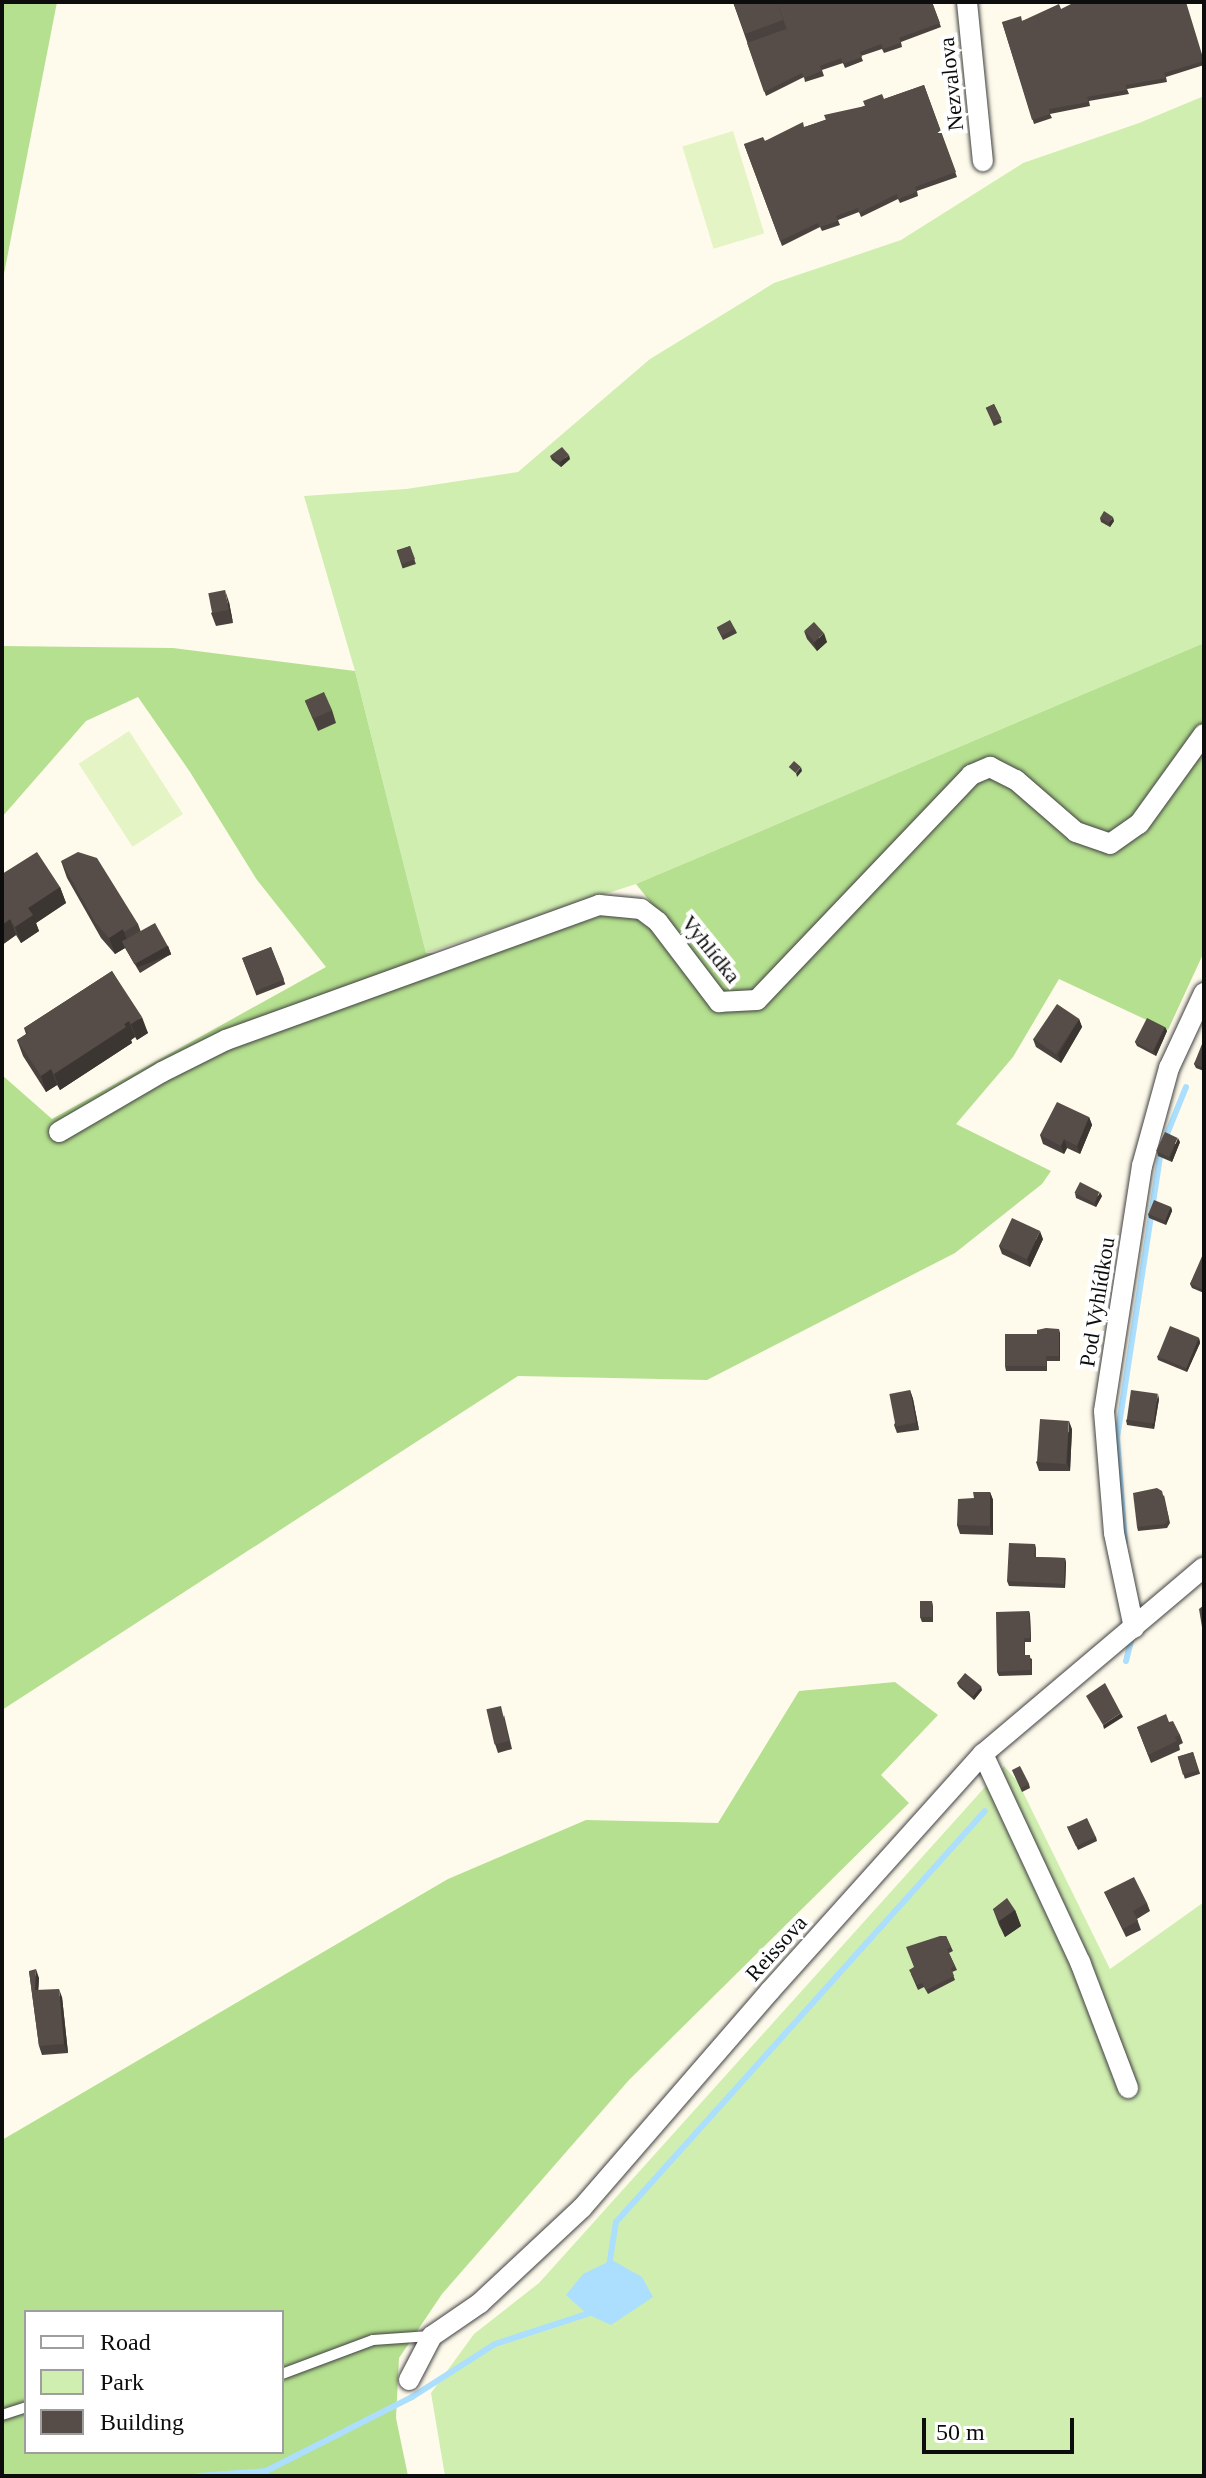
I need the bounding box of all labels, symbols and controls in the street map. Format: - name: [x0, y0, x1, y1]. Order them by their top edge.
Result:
- street label: Nezvalova: [933, 36, 969, 132]
- street label: Vyhlídka: [676, 910, 746, 988]
- street label: Pod Vyhlídkou: [1074, 1235, 1120, 1369]
- street label: Reissova: [740, 1910, 812, 1986]
- legend: [24, 2310, 284, 2454]
- text: Road: [100, 2329, 151, 2355]
- text: Park: [100, 2369, 144, 2395]
- scale bar: [926, 2402, 1078, 2452]
- text: Building: [100, 2409, 184, 2435]
- text: 50 m: [936, 2419, 985, 2445]

